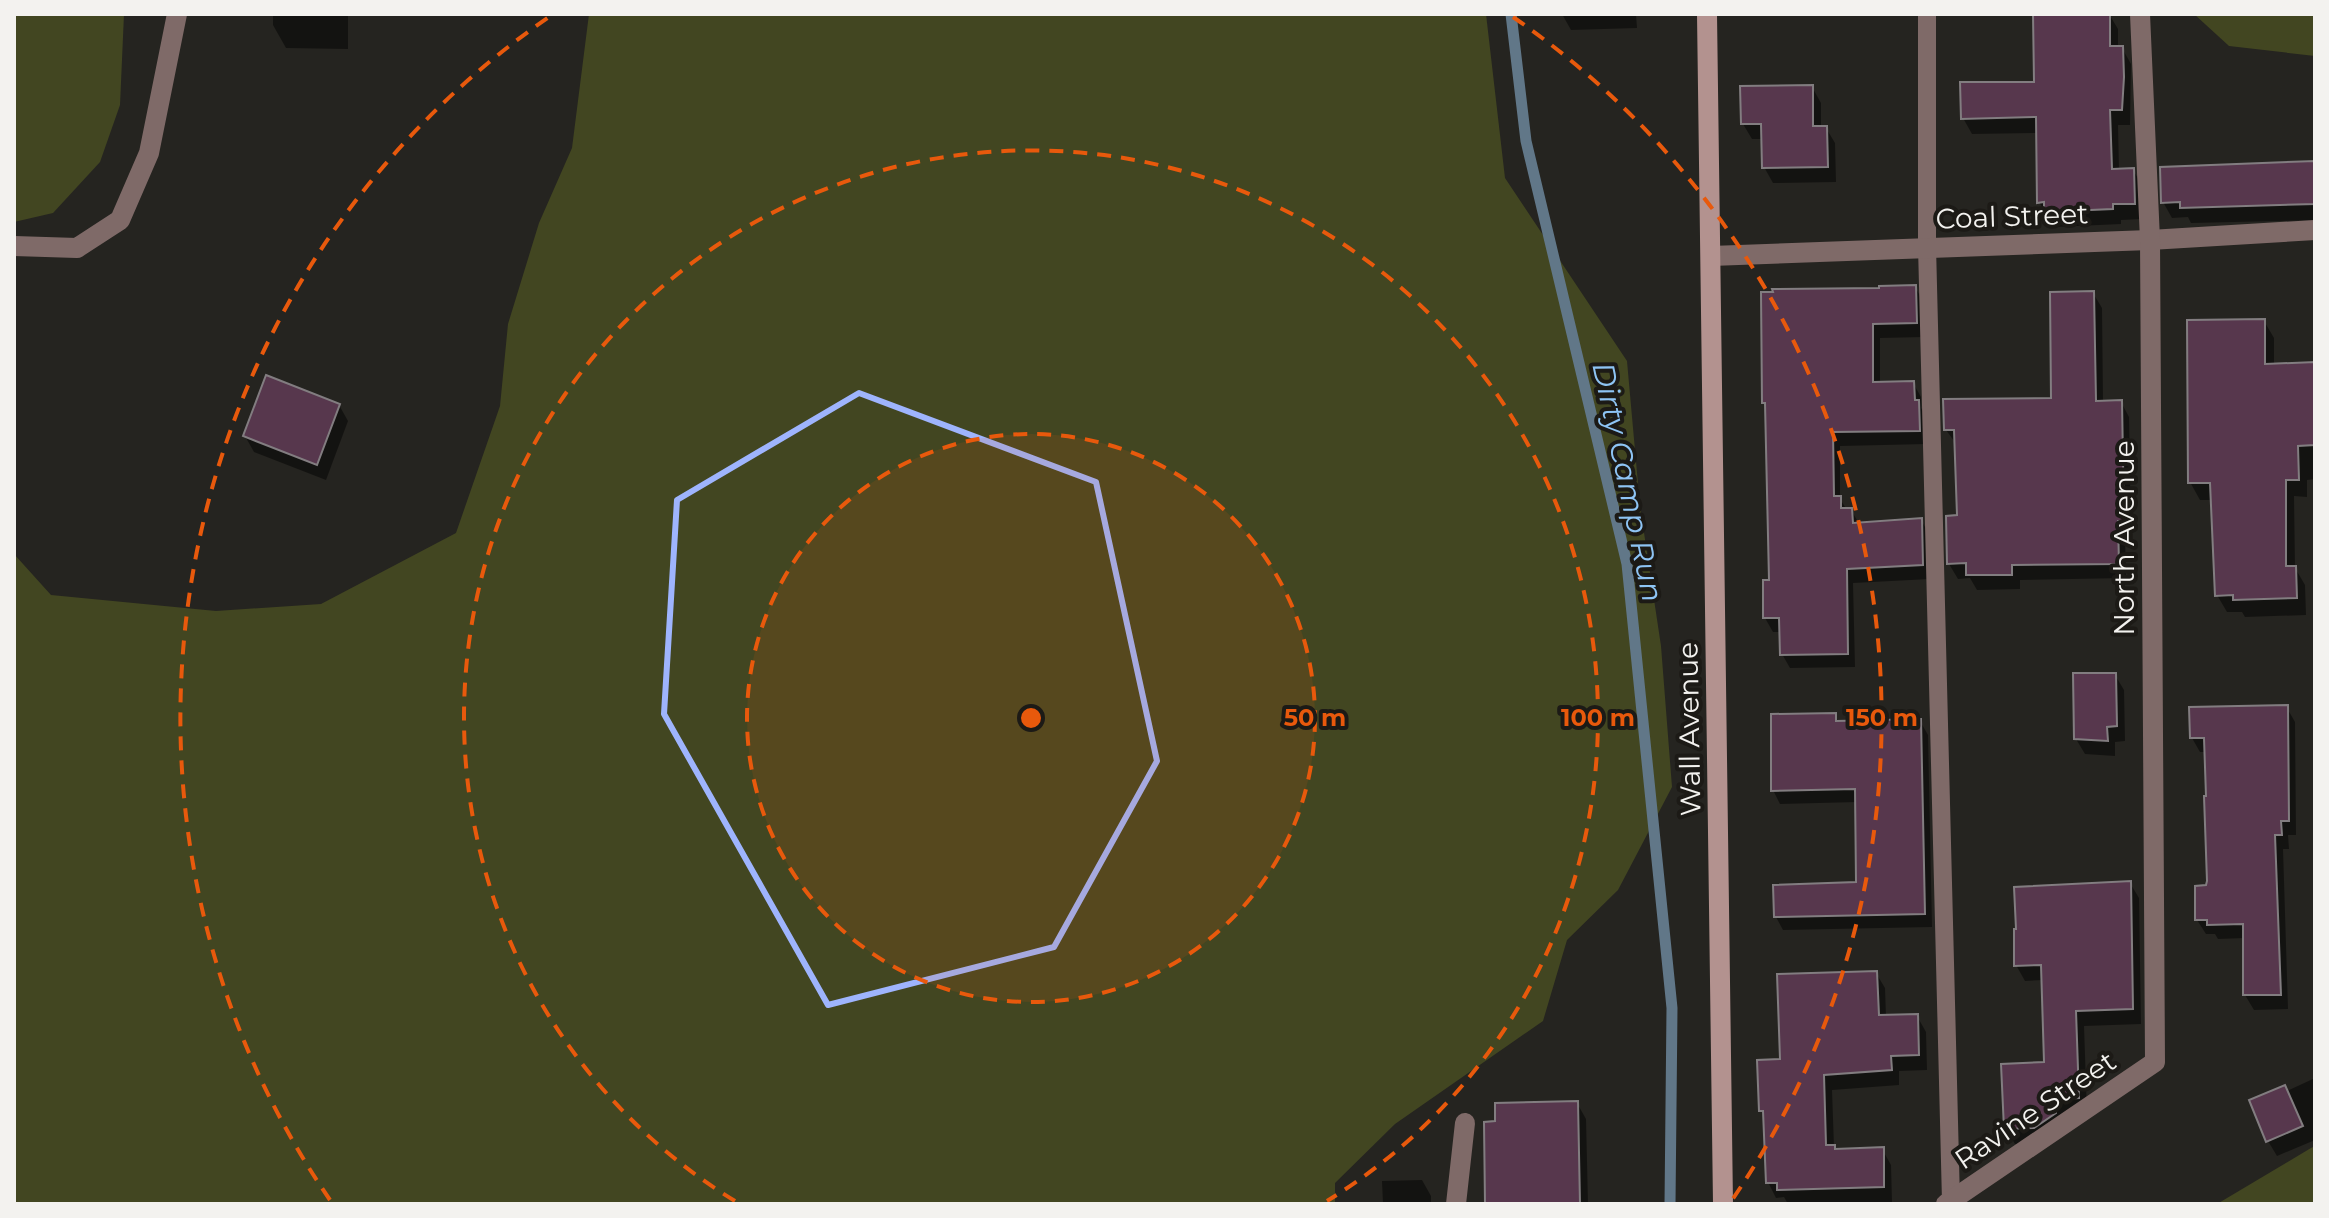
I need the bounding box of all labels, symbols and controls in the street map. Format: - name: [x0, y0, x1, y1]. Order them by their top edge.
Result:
- street label: Coal Street: [1935, 196, 2089, 236]
- water label: Dirty Camp Run: [1585, 359, 1671, 605]
- street label: North Avenue: [2107, 440, 2141, 636]
- street label: Wall Avenue: [1670, 642, 1708, 816]
- text: 50 m: [1284, 703, 1346, 732]
- text: 100 m: [1561, 703, 1635, 732]
- text: 150 m: [1846, 703, 1918, 732]
- centre of rings: [1017, 704, 1045, 732]
- street label: Ravine Street: [1948, 1044, 2122, 1176]

